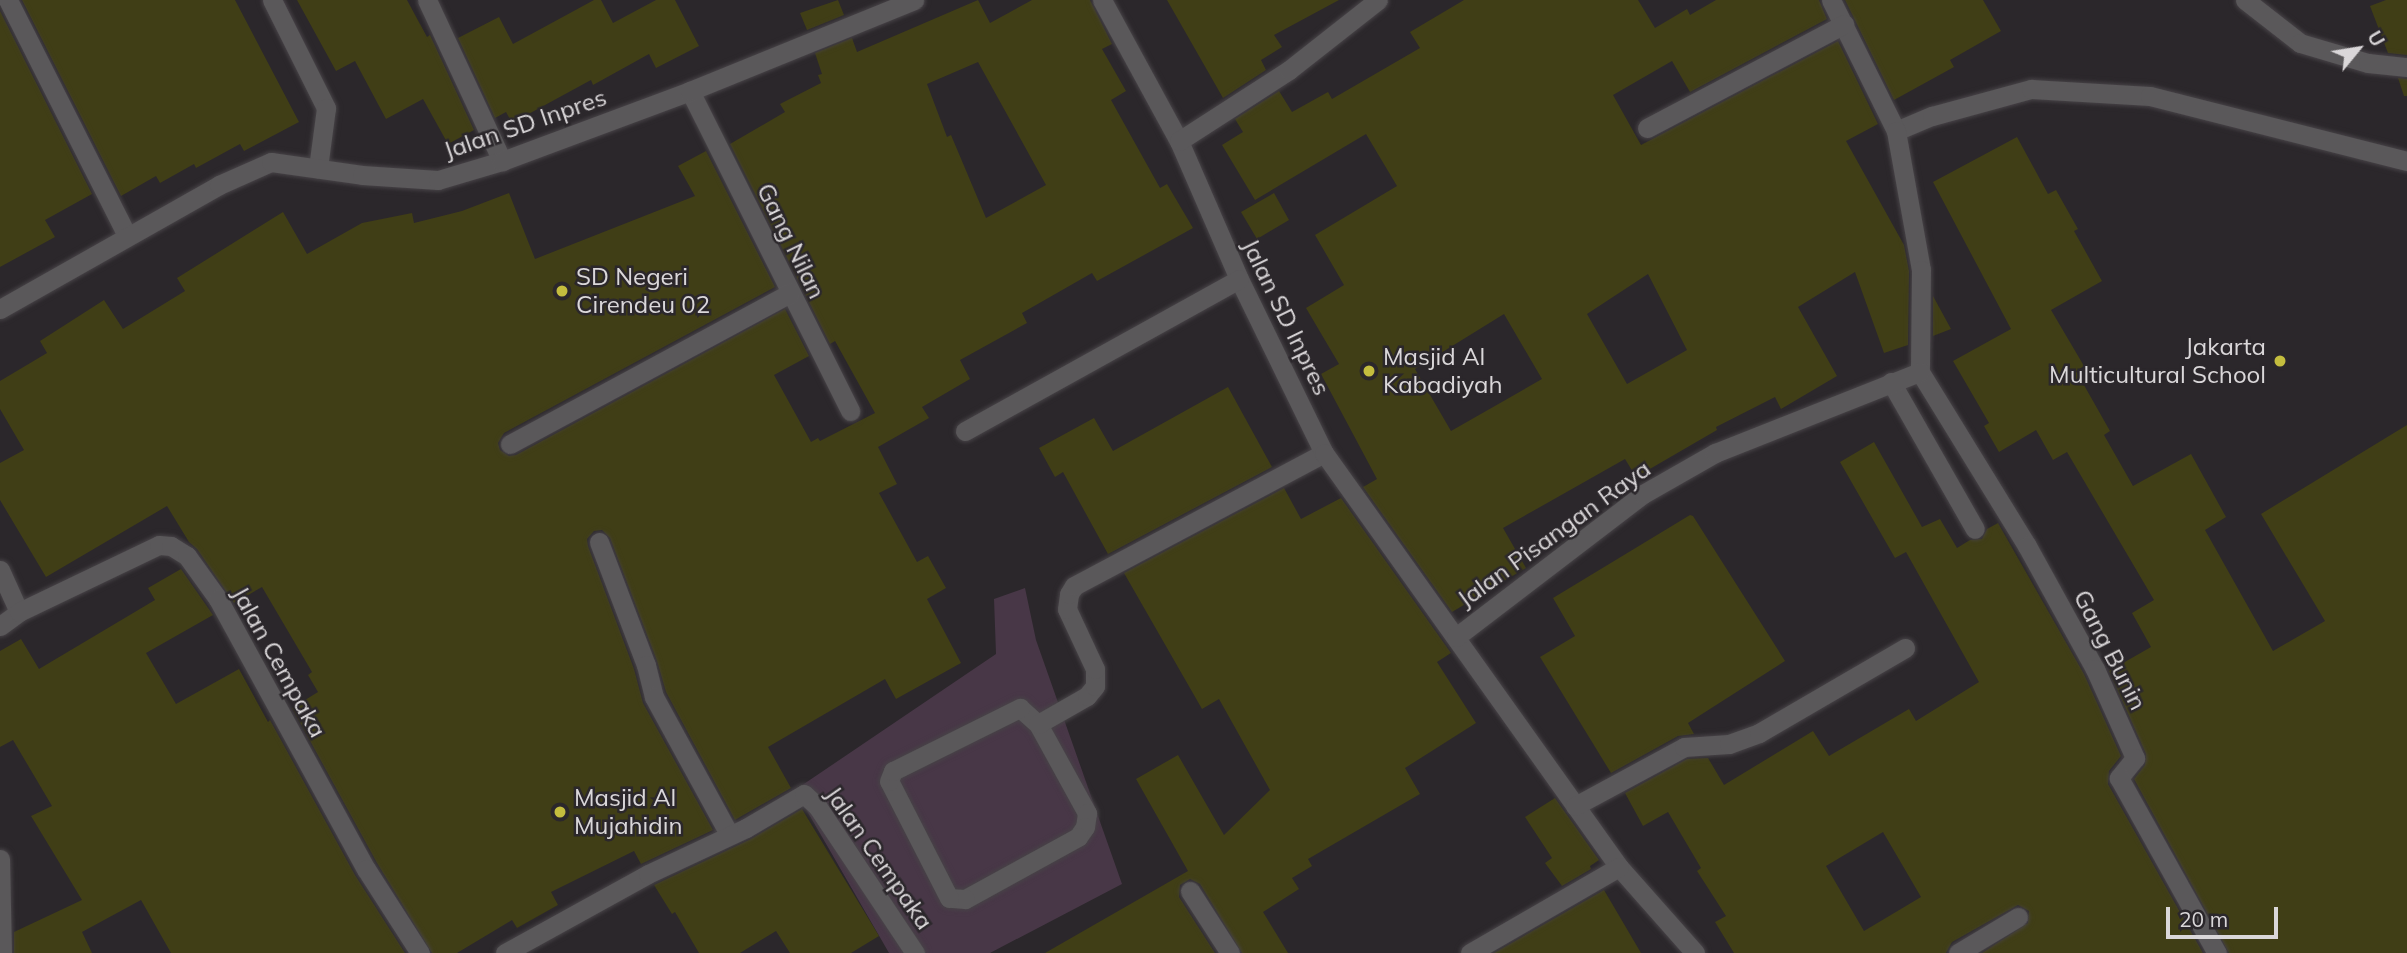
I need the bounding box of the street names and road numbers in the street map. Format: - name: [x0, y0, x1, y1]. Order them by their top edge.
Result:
- street label: Jalan SD Inpres: [440, 83, 610, 165]
- street label: Gang Nilan: [751, 179, 831, 303]
- street label: Jalan SD Inpres: [1236, 234, 1336, 400]
- street label: Jalan Pisangan Raya: [1452, 454, 1656, 614]
- street label: Jalan Cempaka: [226, 582, 332, 742]
- street label: Gang Bunin: [2067, 585, 2153, 715]
- street label: Jalan Cempaka: [819, 781, 939, 935]

